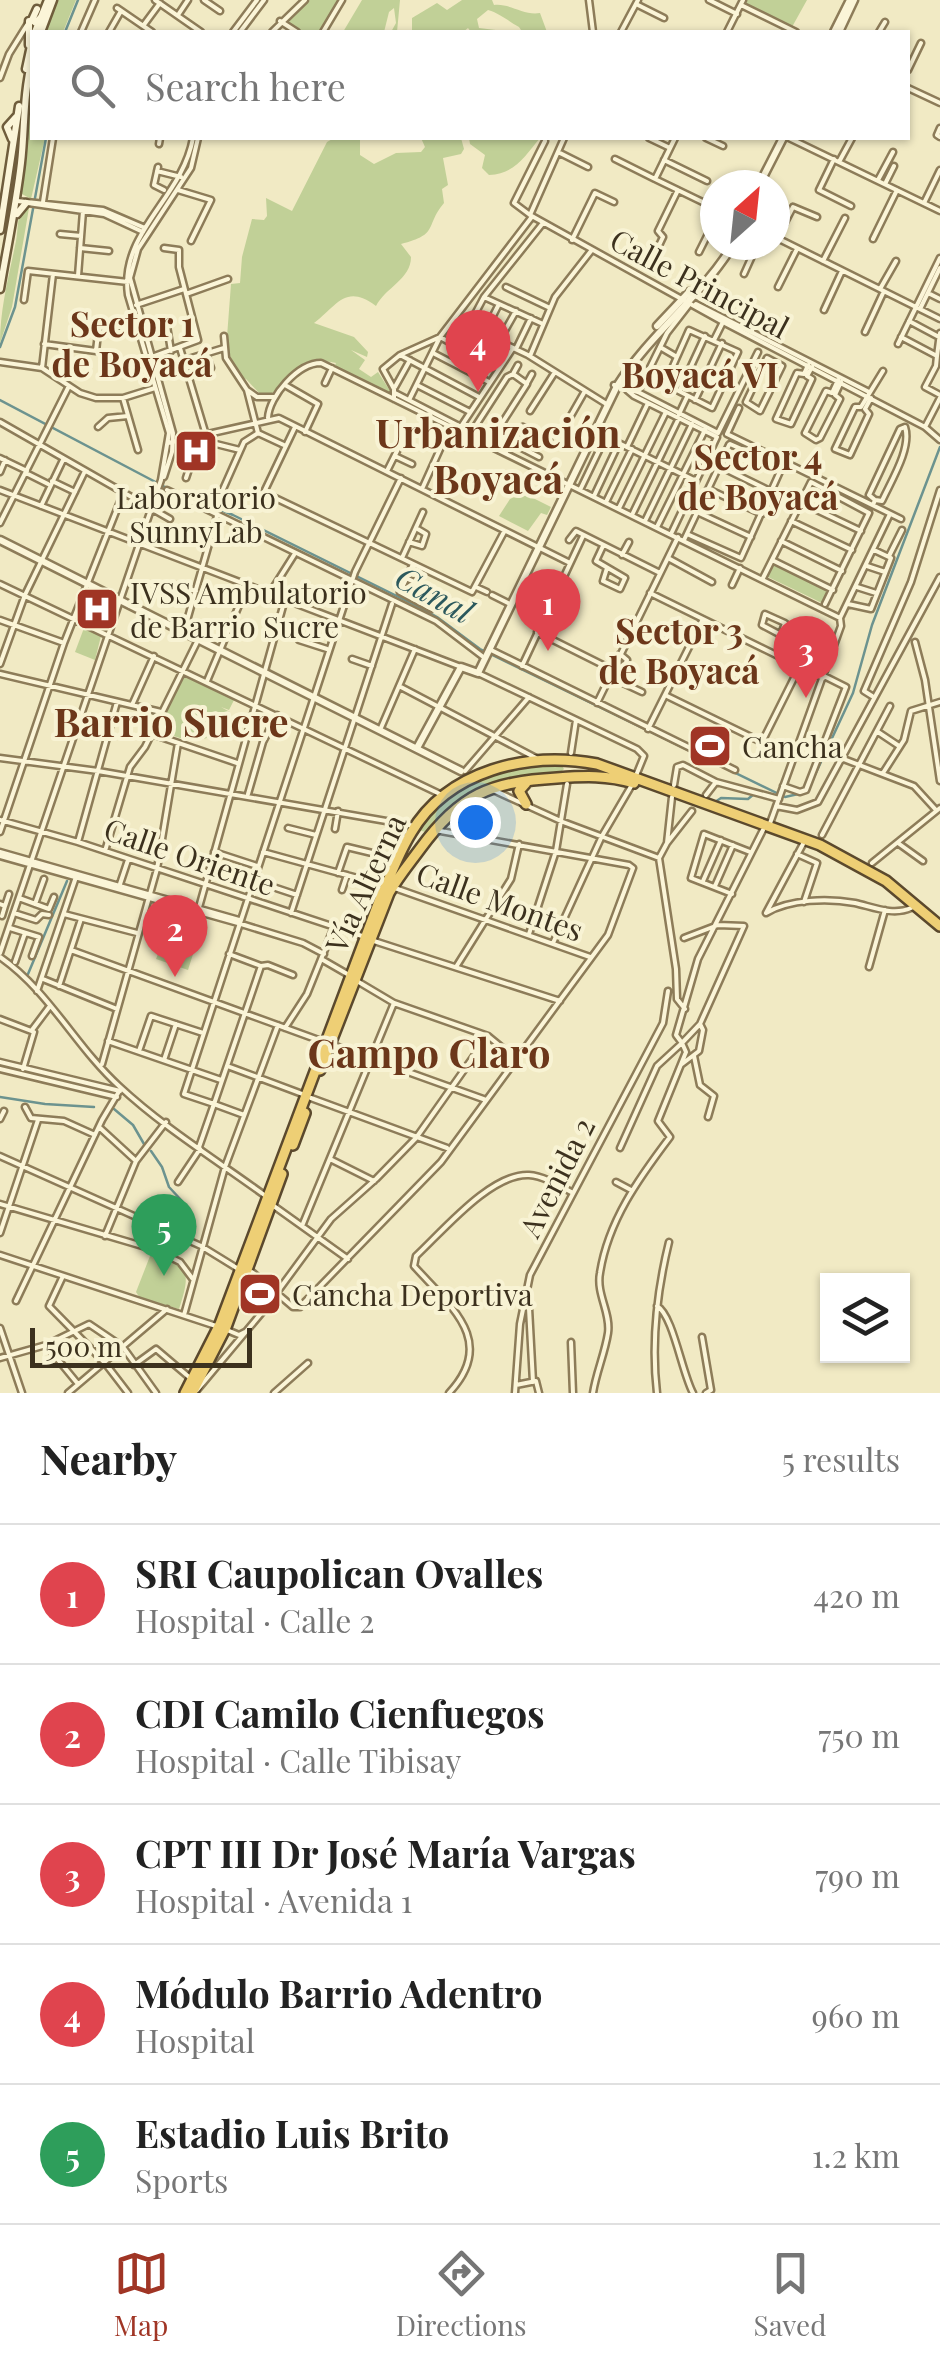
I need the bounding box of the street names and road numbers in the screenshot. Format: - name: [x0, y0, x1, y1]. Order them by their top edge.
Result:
- street label: Calle Principal: [604, 219, 796, 347]
- street label: Vía Alterna: [315, 807, 414, 959]
- street label: Calle Oriente: [99, 808, 281, 904]
- street label: Calle Montes: [411, 852, 589, 950]
- street label: Avenida 2: [508, 1110, 603, 1244]

